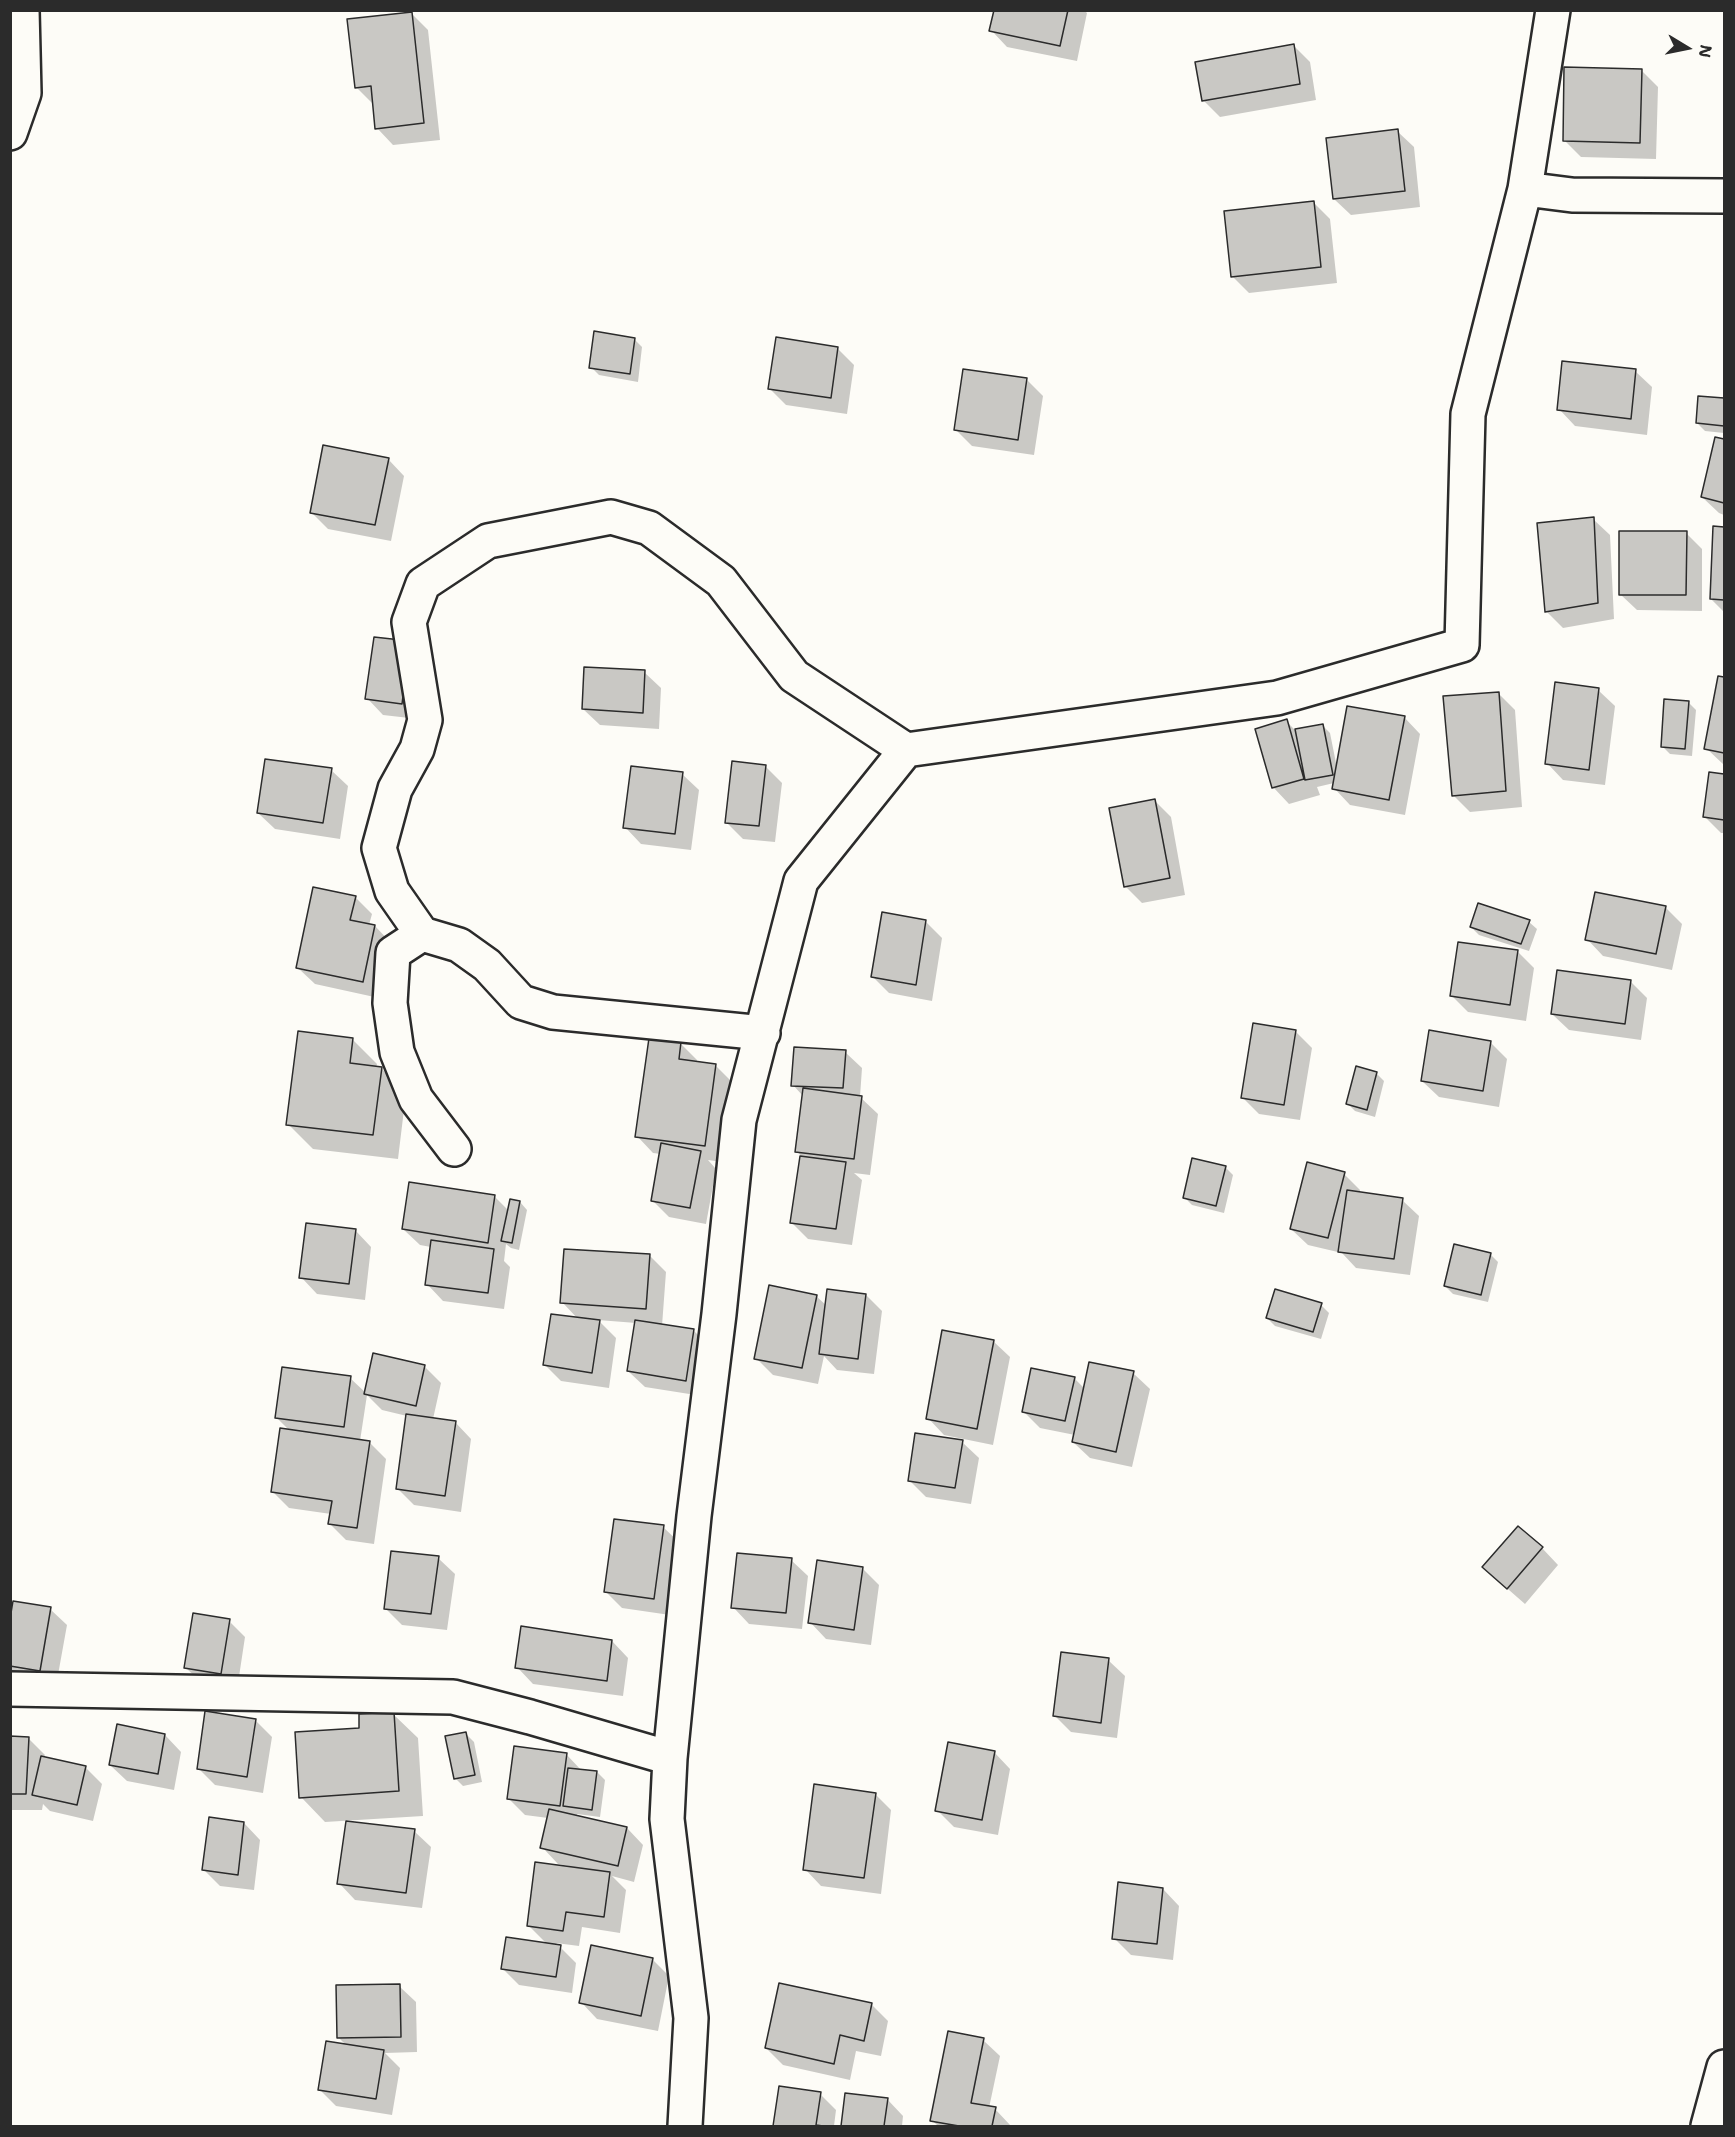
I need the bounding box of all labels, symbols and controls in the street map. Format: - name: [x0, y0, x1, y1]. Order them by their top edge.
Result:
- north arrow: [1657, 18, 1717, 78]
- text: N: [1694, 43, 1717, 59]

